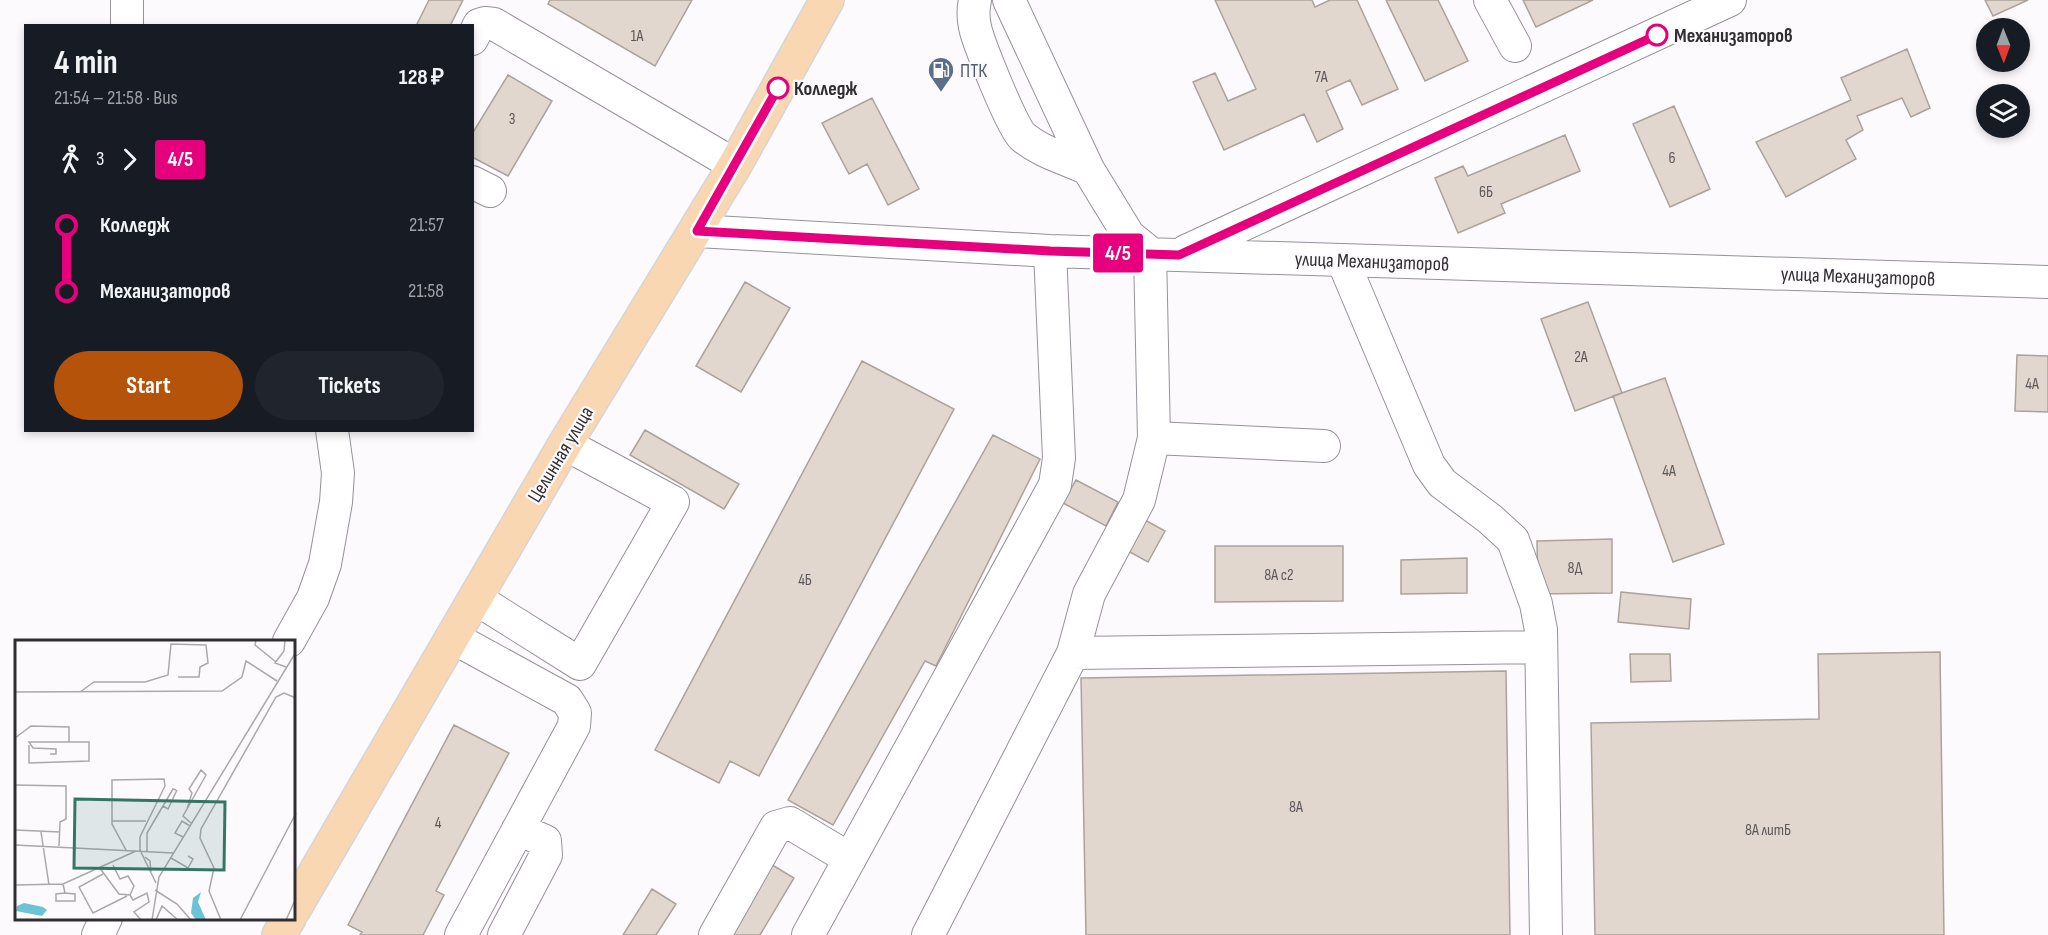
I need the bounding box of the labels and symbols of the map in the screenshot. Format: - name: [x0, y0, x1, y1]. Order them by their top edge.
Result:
- north arrow: [1976, 18, 2030, 72]
- marker: Механизаторов: [1646, 24, 1668, 46]
- place label: Механизаторов: [1674, 24, 1793, 48]
- house number: 1А: [631, 27, 643, 46]
- fuel station icon: ПТК: [926, 55, 956, 93]
- place label: ПТК: [960, 59, 987, 83]
- house number: 7А: [1315, 68, 1328, 87]
- marker: Колледж: [767, 77, 789, 99]
- place label: Колледж: [794, 77, 858, 101]
- house number: 3: [509, 110, 515, 129]
- house number: 6: [1668, 149, 1676, 168]
- house number: 6Б: [1479, 183, 1493, 202]
- line badge: 4/5: [1084, 234, 1152, 272]
- street label: улица Механизаторов: [1294, 247, 1450, 277]
- street label: улица Механизаторов: [1780, 262, 1936, 292]
- house number: 2А: [1574, 348, 1588, 367]
- house number: 4А: [2025, 375, 2039, 394]
- street label: Целинная улица: [523, 402, 599, 507]
- house number: 4А: [1662, 462, 1676, 481]
- house number: 8Д: [1568, 559, 1583, 578]
- house number: 8А с2: [1264, 566, 1294, 585]
- house number: 4Б: [798, 571, 812, 590]
- inset map: [15, 640, 296, 920]
- house number: 8А: [1289, 798, 1303, 817]
- house number: 4: [435, 814, 442, 833]
- house number: 8А литБ: [1745, 821, 1791, 840]

